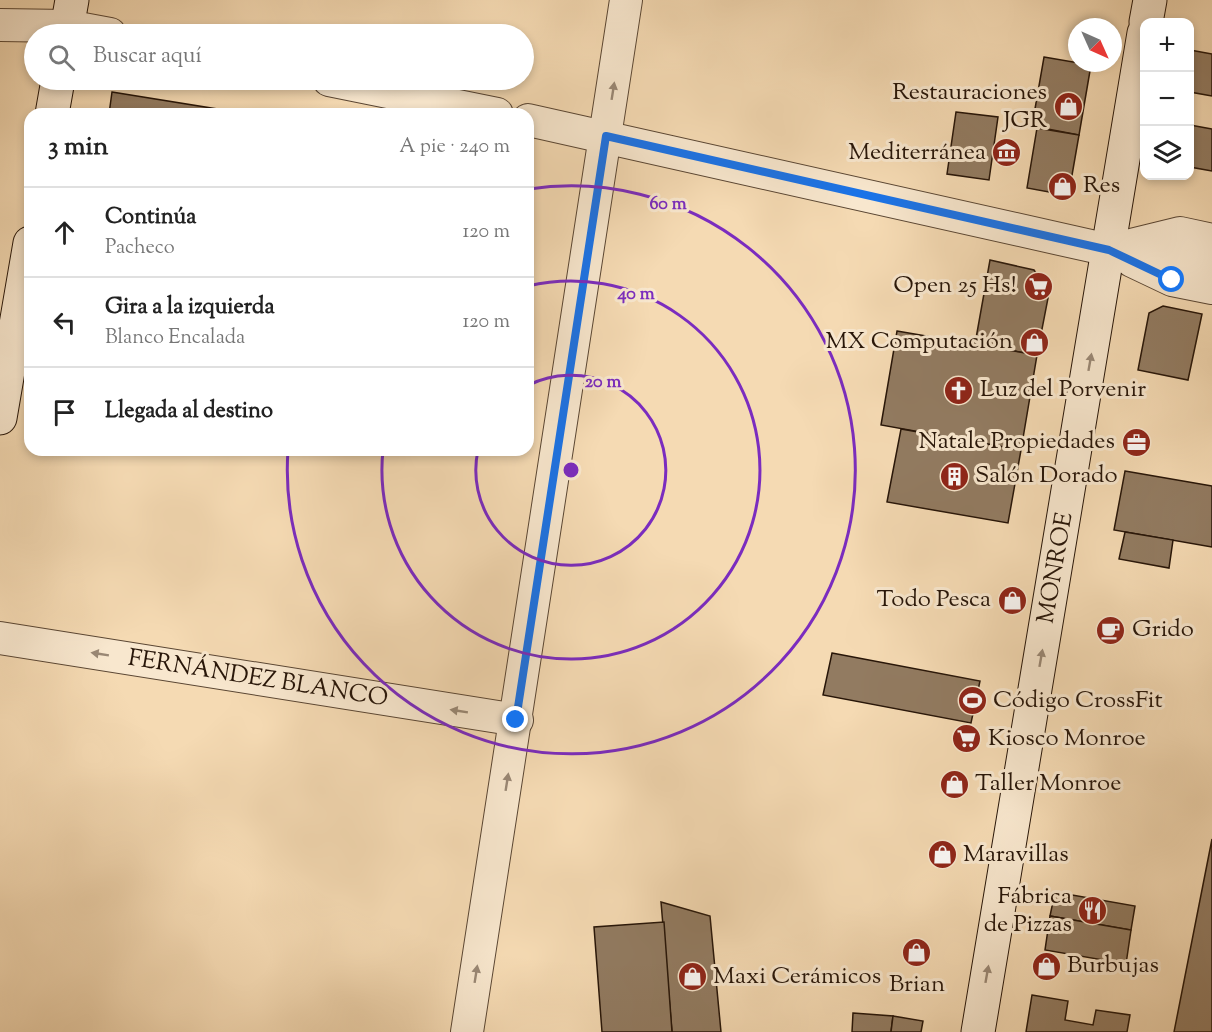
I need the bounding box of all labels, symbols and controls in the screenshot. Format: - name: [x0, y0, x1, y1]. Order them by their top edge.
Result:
- north arrow: [1068, 18, 1122, 72]
- map controls: [1140, 18, 1194, 180]
- button: +: [1140, 18, 1194, 72]
- search box: [24, 24, 534, 90]
- icon: search: [45, 41, 78, 74]
- text: Buscar aquí: [93, 41, 202, 73]
- button: −: [1140, 72, 1194, 126]
- place label: Restauraciones JGR: [892, 76, 1048, 138]
- one-way arrow: [608, 81, 617, 100]
- shop icon: Restauraciones JGR: [1052, 91, 1084, 123]
- button: layers: [1140, 126, 1194, 180]
- text: 3 min: [48, 129, 108, 166]
- text: A pie · 240 m: [399, 133, 510, 162]
- place label: Mediterránea: [848, 136, 986, 170]
- museum icon: Mediterránea: [991, 137, 1023, 169]
- place label: Res: [1083, 169, 1120, 203]
- shop icon: Res: [1046, 170, 1078, 202]
- text: 60 m: [649, 192, 687, 218]
- text: Continúa: [105, 202, 196, 234]
- icon: ahead: [48, 216, 81, 249]
- text: 120 m: [462, 218, 510, 247]
- text: Pacheco: [105, 234, 175, 263]
- route start: [1158, 266, 1184, 292]
- place label: Open 25 Hs!: [893, 269, 1017, 303]
- supermarket icon: Open 25 Hs!: [1022, 270, 1054, 302]
- text: 40 m: [616, 282, 655, 308]
- text: Gira a la izquierda: [105, 292, 275, 324]
- icon: left: [48, 306, 81, 339]
- text: 120 m: [462, 308, 510, 337]
- text: Blanco Encalada: [105, 324, 245, 353]
- place label: MX Computación: [825, 325, 1013, 359]
- shop icon: MX Computación: [1018, 326, 1050, 358]
- one-way arrow: [1086, 352, 1095, 371]
- text: 20 m: [585, 370, 621, 396]
- place label: Luz del Porvenir: [980, 373, 1146, 407]
- church icon: Luz del Porvenir: [943, 374, 975, 406]
- icon: arrive: [48, 396, 81, 429]
- text: Llegada al destino: [105, 396, 273, 428]
- place label: Natale Propiedades: [919, 425, 1115, 459]
- office icon: Natale Propiedades: [1120, 426, 1152, 458]
- place label: Salón Dorado: [975, 459, 1118, 493]
- centre of rings: [561, 460, 581, 480]
- building icon: Salón Dorado: [938, 460, 970, 492]
- street label: MONROE: [1029, 509, 1083, 626]
- place label: Todo Pesca: [877, 583, 991, 617]
- shop icon: Todo Pesca: [996, 584, 1028, 616]
- place label: Grido: [1132, 613, 1194, 647]
- cafe icon: Grido: [1095, 614, 1127, 646]
- street label: FERNÁNDEZ BLANCO: [126, 642, 390, 716]
- one-way arrow: [1036, 648, 1045, 667]
- one-way arrow: [91, 649, 110, 658]
- place label: Código CrossFit: [993, 684, 1163, 718]
- sports icon: Código CrossFit: [956, 685, 988, 717]
- one-way arrow: [449, 706, 468, 715]
- route end: [502, 706, 528, 732]
- place label: Kiosco Monroe: [988, 722, 1146, 756]
- supermarket icon: Kiosco Monroe: [951, 723, 983, 755]
- place label: Taller Monroe: [975, 767, 1121, 801]
- shop icon: Taller Monroe: [938, 768, 970, 800]
- one-way arrow: [502, 772, 511, 791]
- place label: Maravillas: [963, 838, 1069, 872]
- shop icon: Maravillas: [926, 839, 958, 871]
- place label: Fábrica de Pizzas: [984, 880, 1072, 942]
- restaurant icon: Fábrica de Pizzas: [1077, 895, 1109, 927]
- shop icon: Brian: [901, 936, 933, 968]
- place label: Burbujas: [1067, 949, 1159, 983]
- shop icon: Burbujas: [1030, 950, 1062, 982]
- place label: Maxi Cerámicos: [713, 960, 881, 994]
- shop icon: Maxi Cerámicos: [676, 961, 708, 993]
- one-way arrow: [472, 965, 481, 984]
- one-way arrow: [983, 965, 992, 984]
- place label: Brian: [889, 968, 945, 1002]

